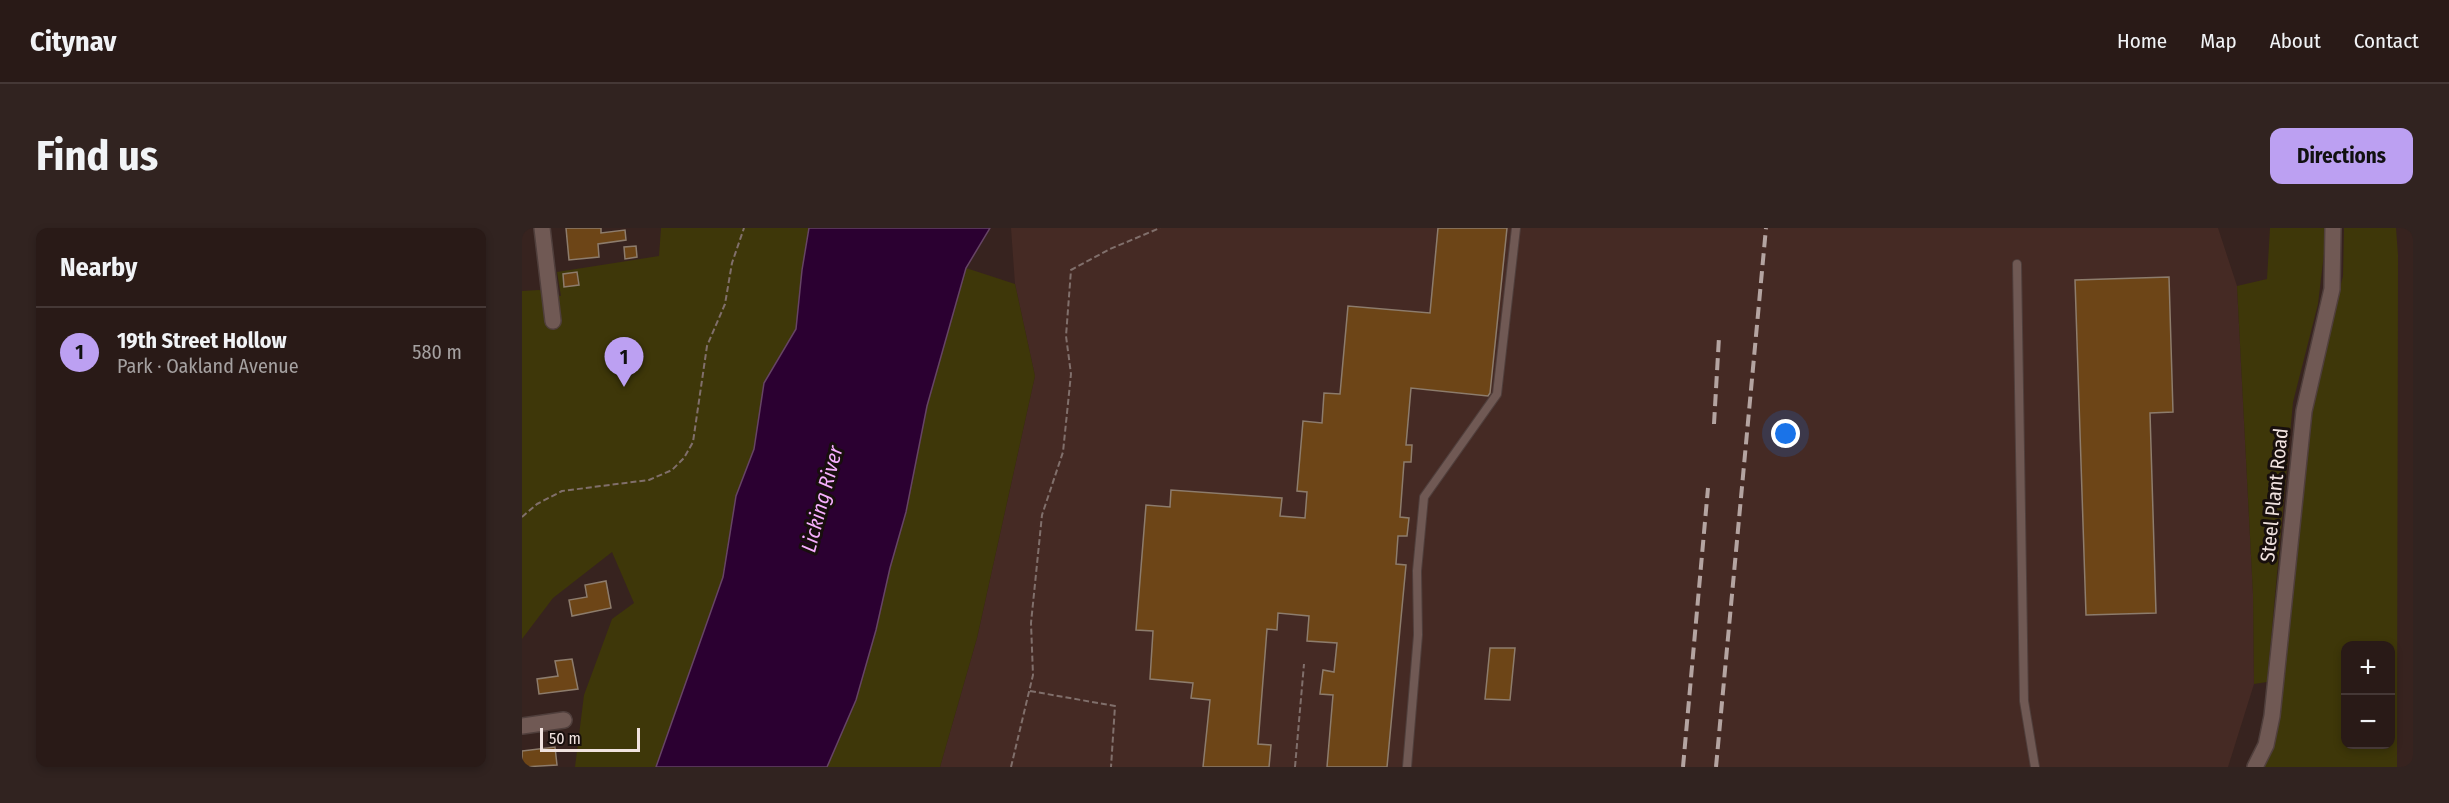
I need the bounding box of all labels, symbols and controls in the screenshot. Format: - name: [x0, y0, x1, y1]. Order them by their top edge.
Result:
- text: Citynav: [30, 25, 116, 58]
- text: Home: [2117, 28, 2167, 54]
- text: Map: [2200, 28, 2237, 54]
- text: About: [2270, 28, 2321, 54]
- text: Contact: [2354, 28, 2419, 54]
- button: Directions: [2270, 128, 2413, 184]
- text: Find us: [36, 131, 158, 181]
- text: Nearby: [60, 252, 137, 283]
- text: 19th Street Hollow: [117, 327, 287, 354]
- pin: 1: [604, 338, 644, 387]
- text: 1: [75, 340, 84, 364]
- text: 580 m: [412, 340, 462, 364]
- text: Park · Oakland Avenue: [117, 354, 299, 378]
- your location: [1771, 419, 1800, 448]
- street label: Steel Plant Road: [2255, 427, 2293, 563]
- water label: Licking River: [795, 442, 849, 555]
- map controls: [2341, 641, 2395, 749]
- button: +: [2341, 641, 2395, 695]
- button: −: [2341, 695, 2395, 749]
- scale bar: [540, 725, 640, 752]
- text: 50 m: [549, 729, 581, 748]

